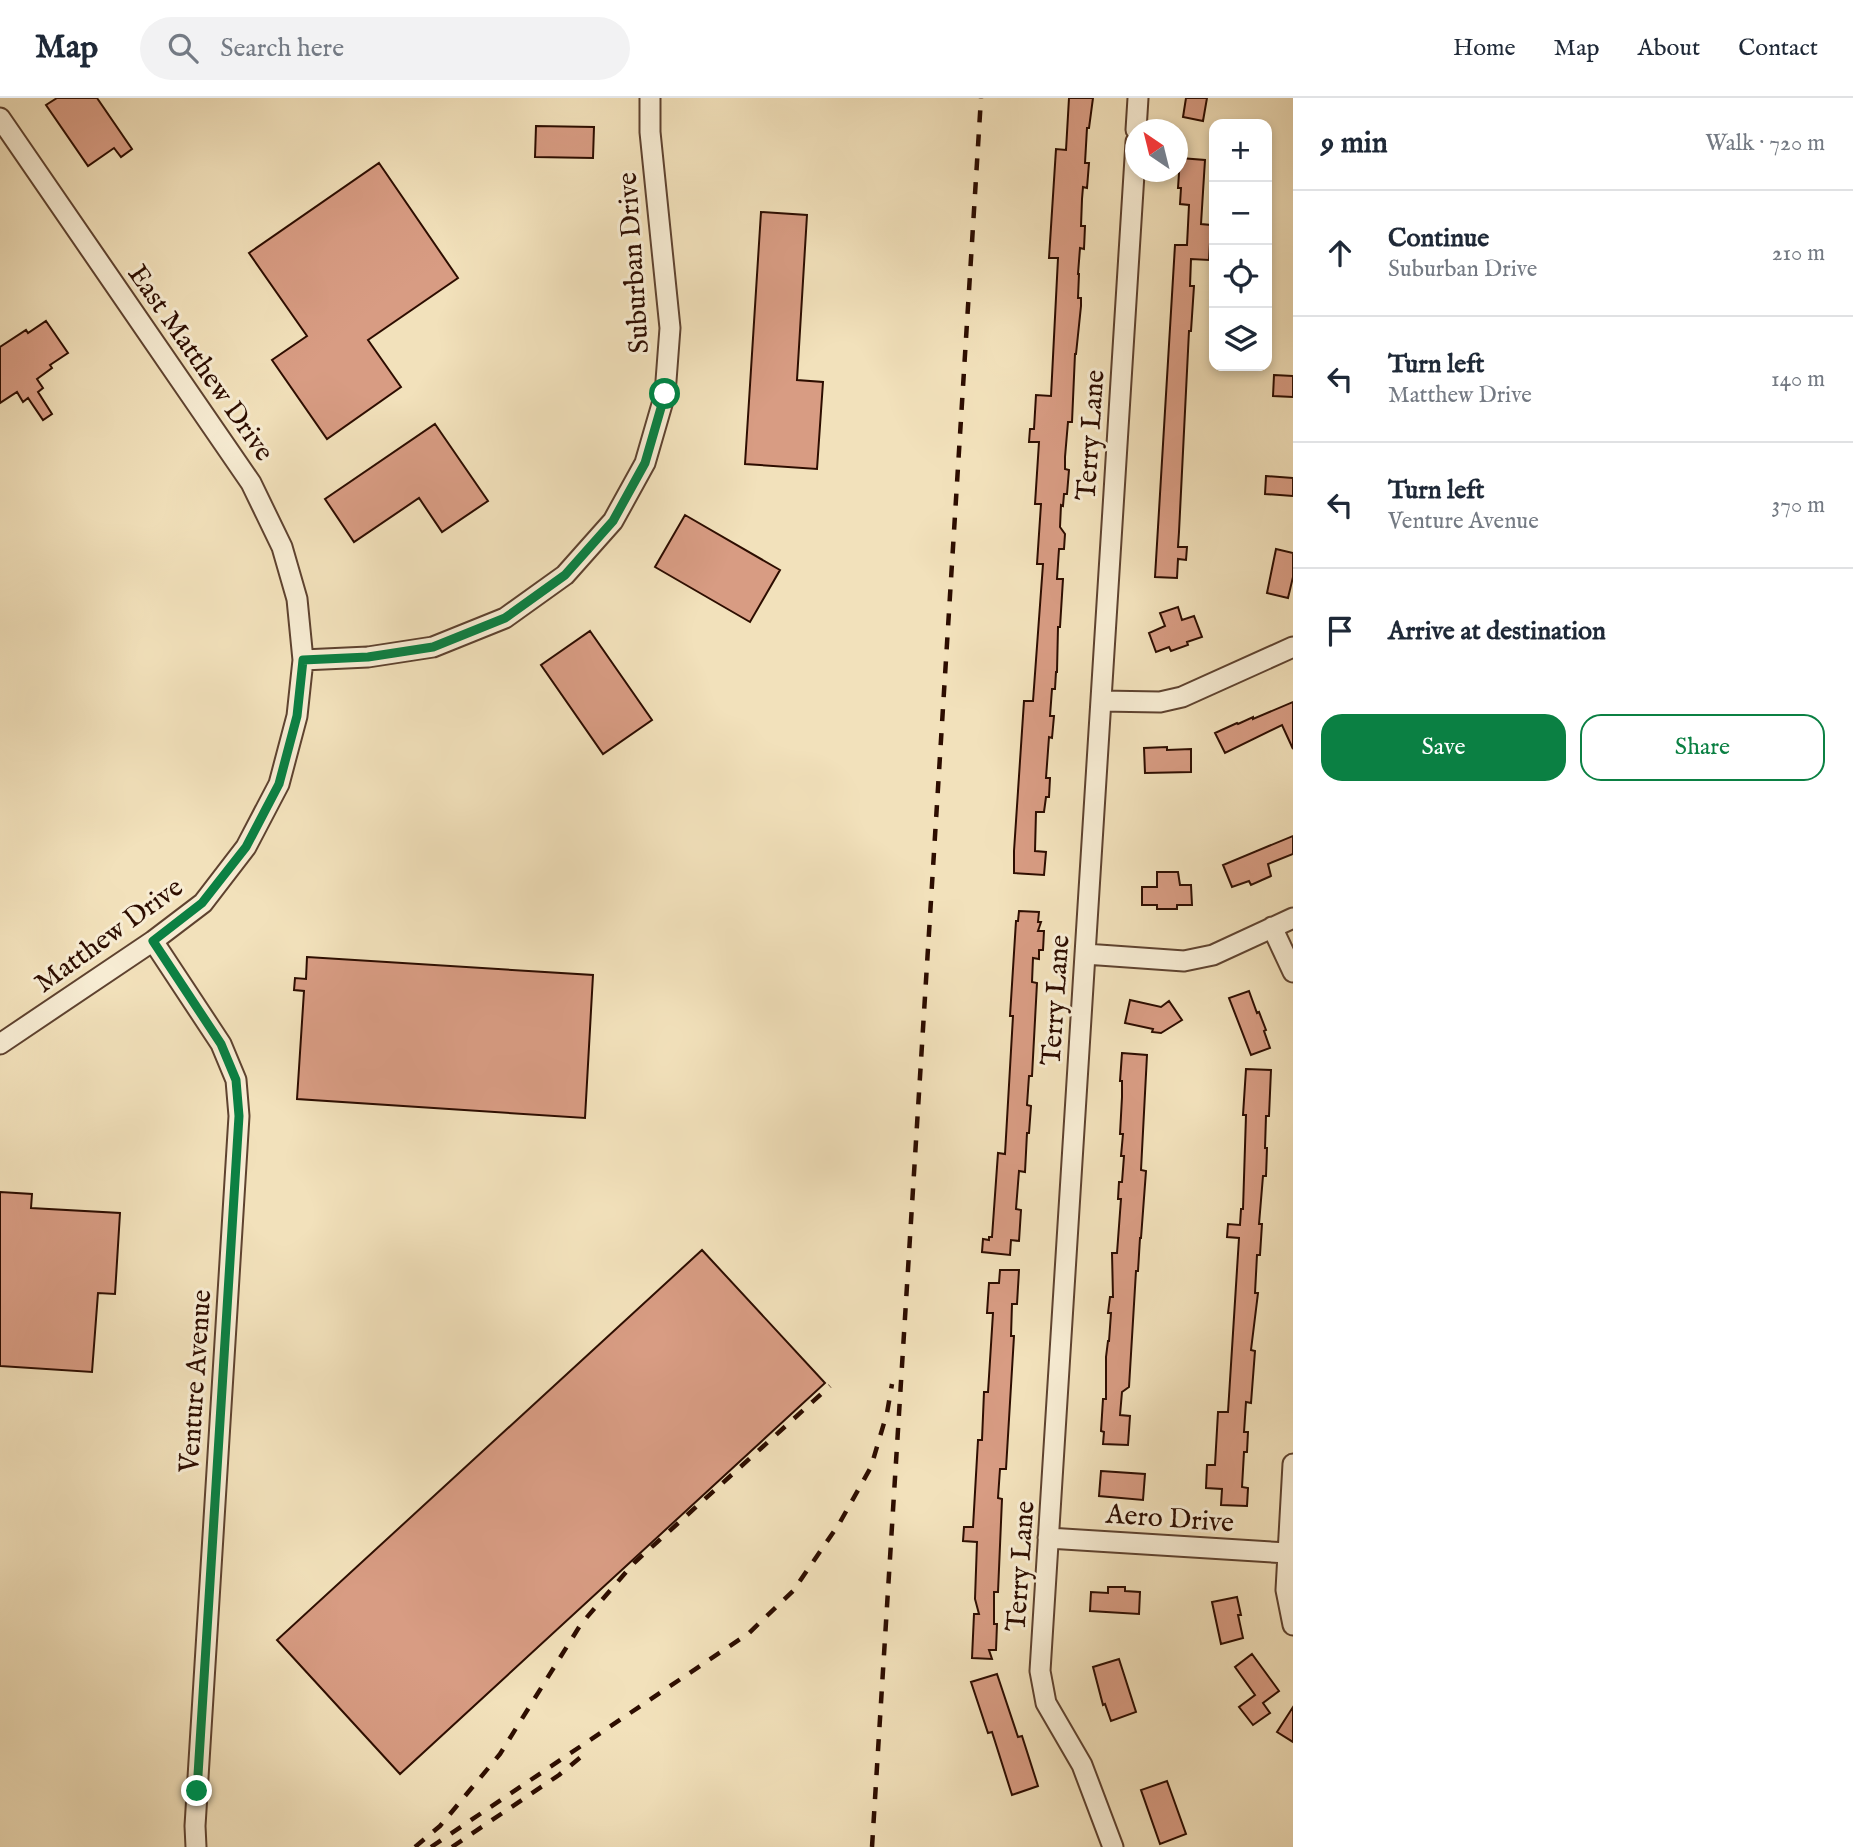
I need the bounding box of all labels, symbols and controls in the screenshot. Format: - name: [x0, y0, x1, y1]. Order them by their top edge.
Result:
- search box: [140, 17, 630, 80]
- text: Map: [35, 27, 98, 69]
- icon: search: [164, 29, 202, 67]
- text: Search here: [220, 32, 344, 65]
- text: Home: [1453, 33, 1516, 64]
- text: Map: [1554, 33, 1600, 64]
- text: About: [1638, 33, 1700, 64]
- text: Contact: [1738, 33, 1818, 64]
- north arrow: [1125, 119, 1188, 182]
- map controls: [1209, 119, 1272, 371]
- button: +: [1209, 119, 1272, 182]
- text: 9 min: [1321, 125, 1388, 163]
- text: Walk · 720 m: [1705, 129, 1825, 158]
- street label: Suburban Drive: [611, 171, 658, 355]
- button: −: [1209, 182, 1272, 245]
- text: Continue: [1388, 222, 1489, 255]
- icon: ahead: [1321, 234, 1359, 272]
- text: 210 m: [1772, 239, 1825, 268]
- button: locate: [1209, 245, 1272, 308]
- text: Suburban Drive: [1388, 255, 1537, 284]
- street label: East Matthew Drive: [119, 258, 281, 469]
- button: layers: [1209, 308, 1272, 371]
- text: Turn left: [1388, 348, 1485, 381]
- icon: left: [1321, 360, 1359, 398]
- text: 140 m: [1771, 365, 1825, 394]
- street label: Terry Lane: [1069, 368, 1114, 502]
- route start: [649, 378, 680, 409]
- text: Matthew Drive: [1388, 381, 1532, 410]
- text: Turn left: [1388, 474, 1485, 507]
- icon: left: [1321, 486, 1359, 524]
- text: 370 m: [1772, 491, 1825, 520]
- text: Venture Avenue: [1388, 507, 1539, 536]
- icon: arrive: [1321, 612, 1359, 650]
- text: Arrive at destination: [1388, 615, 1606, 648]
- button: Save: [1321, 714, 1566, 781]
- button: Share: [1580, 714, 1825, 781]
- street label: Matthew Drive: [28, 870, 191, 1002]
- street label: Terry Lane: [1034, 933, 1079, 1067]
- street label: Venture Avenue: [173, 1288, 220, 1475]
- street label: Aero Drive: [1104, 1497, 1235, 1541]
- street label: Terry Lane: [999, 1499, 1044, 1633]
- route end: [181, 1775, 212, 1806]

